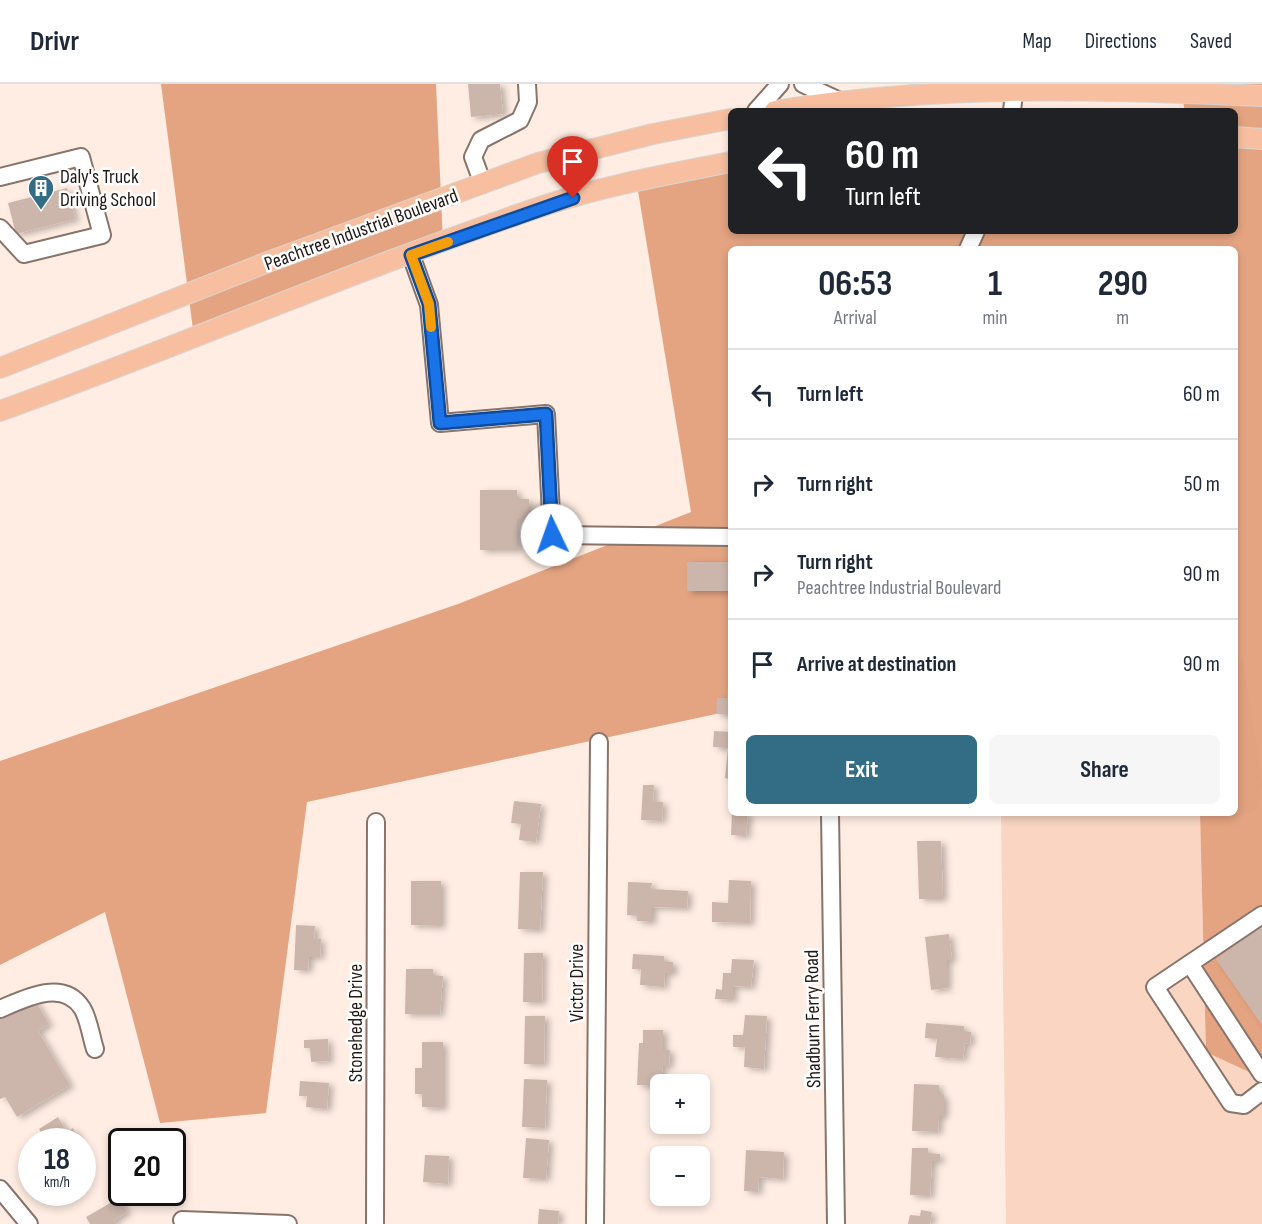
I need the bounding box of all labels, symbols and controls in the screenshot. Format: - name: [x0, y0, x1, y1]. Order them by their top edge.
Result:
- text: Drivr: [30, 25, 79, 58]
- text: Map: [1022, 29, 1052, 54]
- text: Directions: [1085, 29, 1157, 54]
- text: Saved: [1190, 29, 1232, 54]
- text: 60 m: [845, 130, 919, 181]
- icon: left: [746, 132, 824, 210]
- pin: [547, 136, 598, 198]
- icon: arrive: [556, 145, 589, 178]
- place label: Daly's Truck Driving School: [60, 165, 156, 212]
- building icon: Daly's Truck Driving School: [26, 173, 56, 211]
- text: Turn left: [845, 181, 921, 213]
- street label: Peachtree Industrial Boulevard: [261, 184, 461, 276]
- text: 06:53: [818, 263, 892, 306]
- text: 1: [988, 263, 1002, 306]
- text: 290: [1098, 263, 1148, 306]
- text: Arrival: [834, 306, 877, 330]
- text: min: [982, 306, 1008, 330]
- text: m: [1116, 306, 1129, 330]
- icon: left: [746, 378, 779, 411]
- text: Turn left: [797, 381, 863, 408]
- text: 60 m: [1183, 381, 1220, 408]
- icon: right: [746, 468, 779, 501]
- text: Turn right: [797, 471, 873, 498]
- text: 50 m: [1184, 471, 1220, 498]
- position arrow: [520, 503, 584, 567]
- text: Turn right: [797, 549, 873, 576]
- icon: right: [746, 558, 779, 591]
- text: 90 m: [1183, 561, 1220, 588]
- text: Peachtree Industrial Boulevard: [797, 576, 1001, 600]
- icon: arrive: [746, 648, 779, 681]
- text: Arrive at destination: [797, 651, 956, 678]
- text: 90 m: [1183, 651, 1220, 678]
- button: Exit: [746, 735, 977, 804]
- button: Share: [989, 735, 1220, 804]
- street label: Victor Drive: [565, 944, 589, 1022]
- street label: Shadburn Ferry Road: [800, 950, 826, 1088]
- street label: Stonehedge Drive: [344, 964, 368, 1082]
- map controls: [650, 1074, 710, 1206]
- button: +: [650, 1074, 710, 1134]
- speed limit sign: 20: [108, 1128, 186, 1206]
- text: 18: [44, 1142, 70, 1178]
- button: −: [650, 1146, 710, 1206]
- text: km/h: [44, 1173, 70, 1192]

